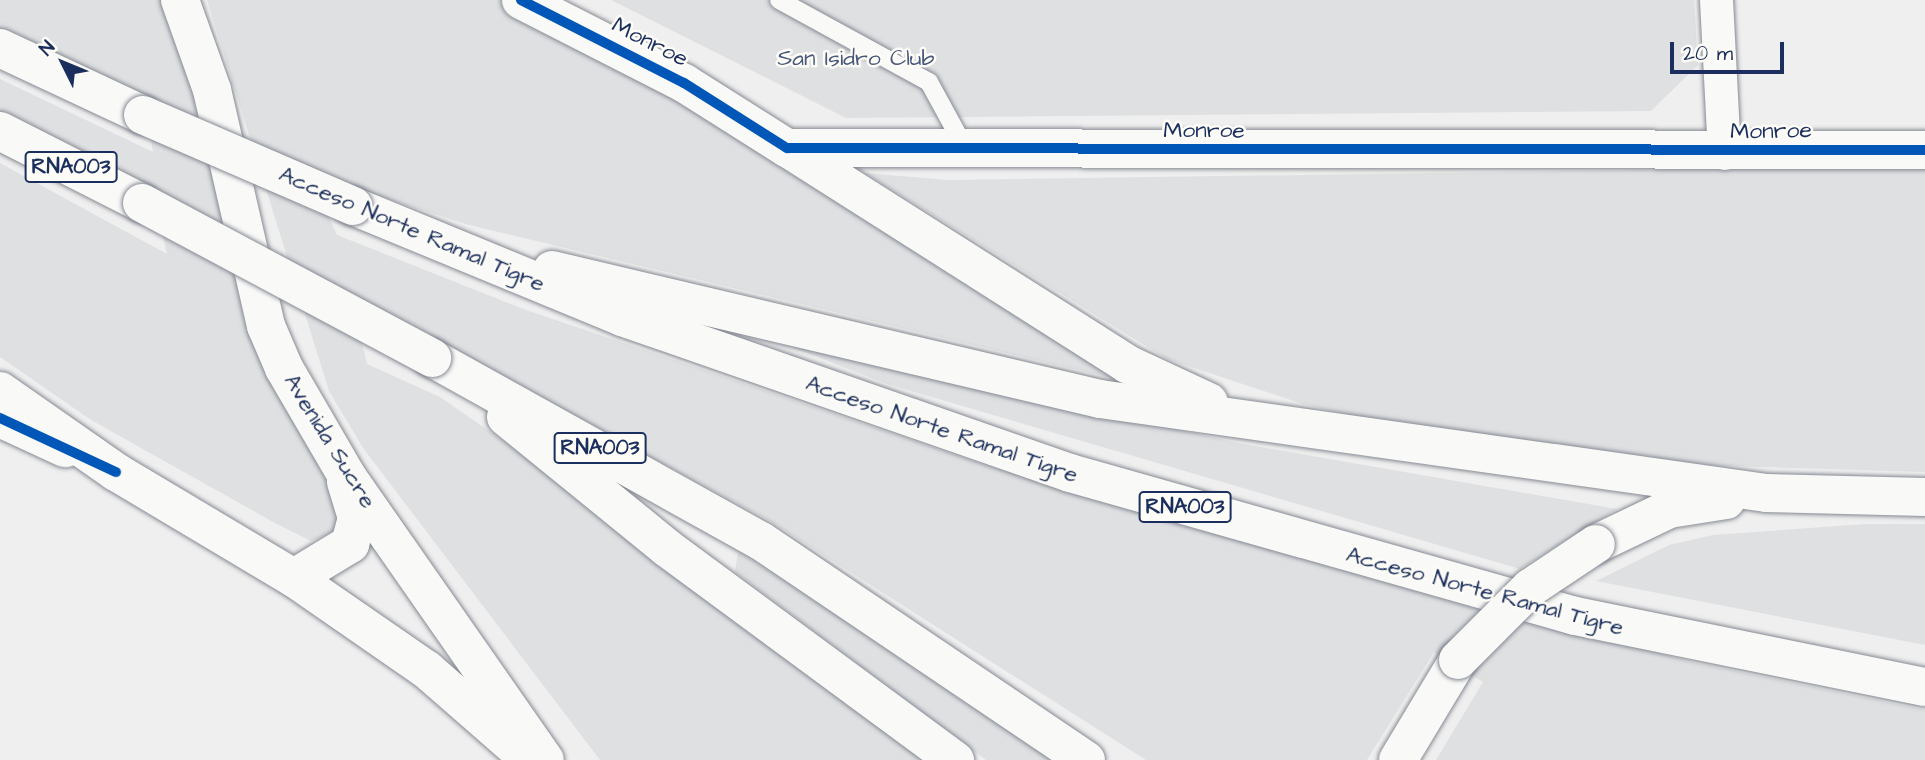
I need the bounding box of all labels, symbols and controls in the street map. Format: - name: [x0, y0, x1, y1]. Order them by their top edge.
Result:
- street label: Monroe: [607, 11, 693, 73]
- north arrow: [28, 28, 98, 98]
- scale bar: [1673, 28, 1787, 72]
- text: N: [33, 35, 61, 62]
- text: 20 m: [1683, 39, 1733, 68]
- park label: San Isidro Club: [778, 44, 934, 72]
- street label: Monroe: [1163, 116, 1245, 144]
- street label: Monroe: [1730, 116, 1812, 146]
- road number: RNA003: [24, 150, 118, 184]
- street label: Acceso Norte Ramal Tigre: [275, 160, 549, 298]
- street label: Avenida Sucre: [278, 369, 382, 513]
- street label: Acceso Norte Ramal Tigre: [802, 369, 1082, 489]
- road number: RNA003: [553, 430, 647, 466]
- road number: RNA003: [1138, 490, 1232, 524]
- street label: Acceso Norte Ramal Tigre: [1343, 541, 1627, 641]

